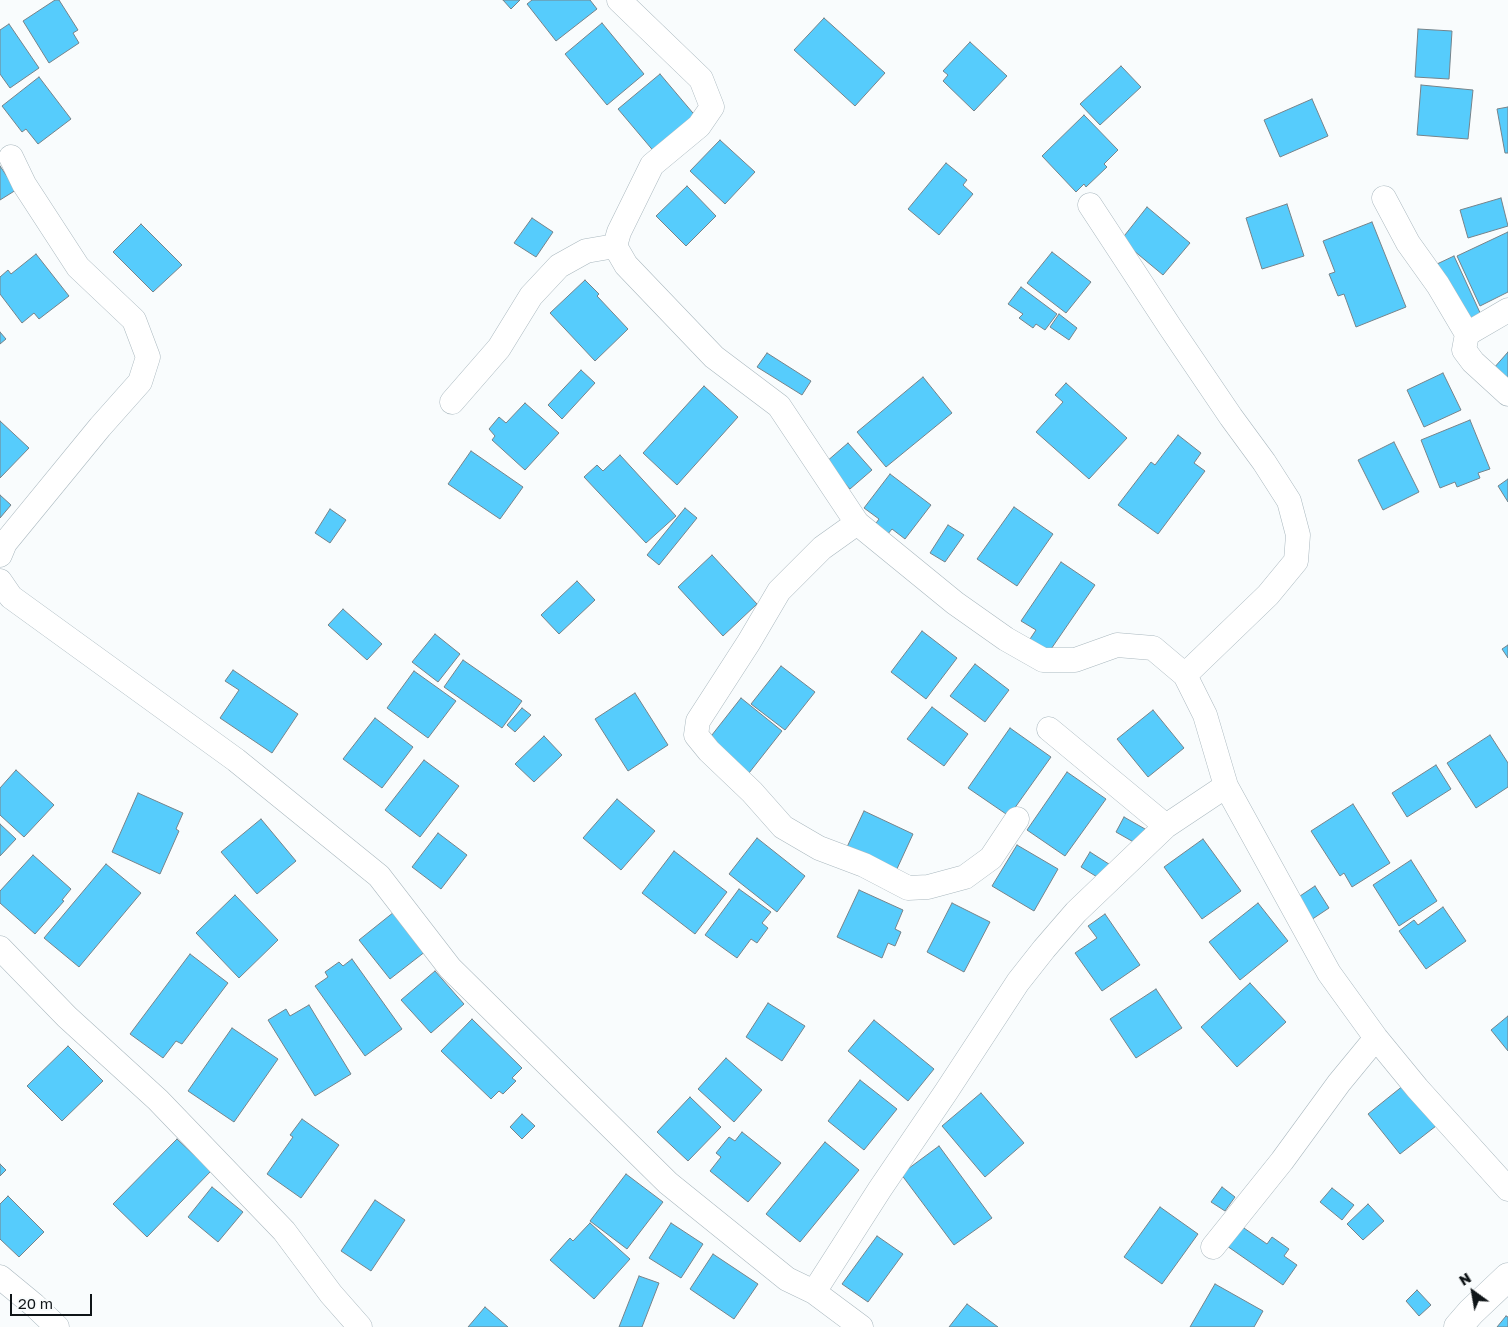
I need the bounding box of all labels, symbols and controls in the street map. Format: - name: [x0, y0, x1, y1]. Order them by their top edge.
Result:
- north arrow: [1448, 1267, 1498, 1317]
- text: N: [1456, 1269, 1474, 1289]
- scale bar: [12, 1284, 95, 1316]
- text: 20 m: [18, 1294, 53, 1312]

